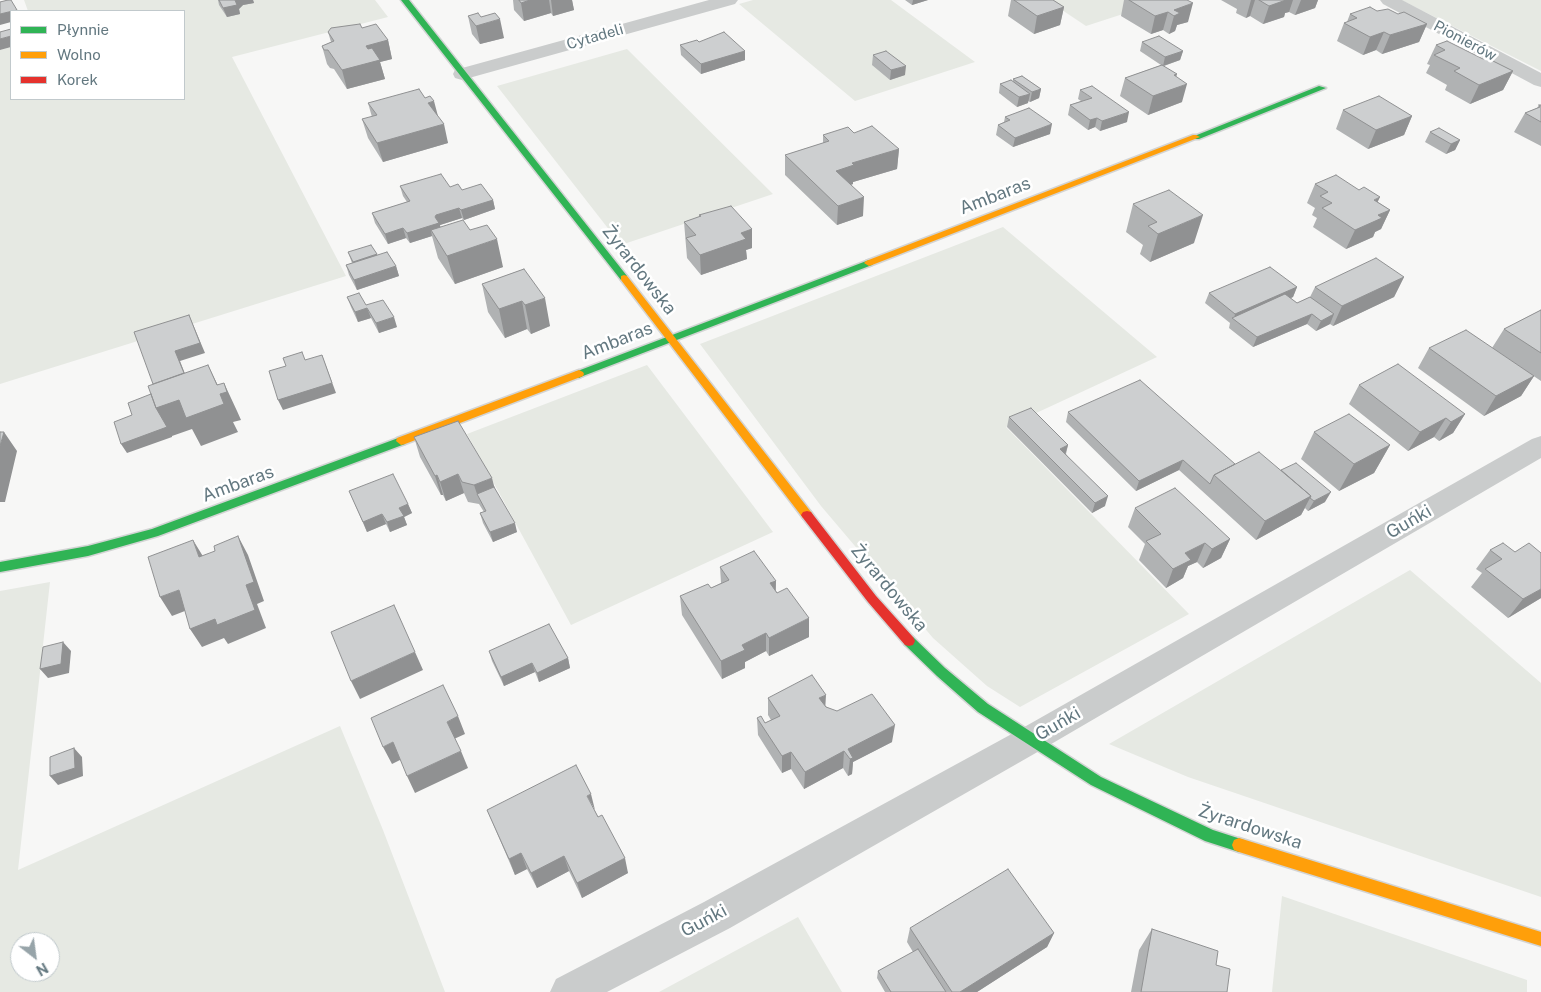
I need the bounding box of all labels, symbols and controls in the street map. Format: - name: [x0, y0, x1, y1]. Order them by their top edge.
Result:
- legend: [10, 10, 185, 100]
- street label: Pionierów: [1431, 17, 1499, 65]
- street label: Cytadeli: [565, 20, 625, 54]
- text: Płynnie: [57, 21, 109, 38]
- text: Wolno: [57, 46, 101, 63]
- text: Korek: [57, 71, 98, 88]
- street label: Ambaras: [956, 173, 1034, 219]
- street label: Żyrardowska: [597, 221, 681, 319]
- street label: Ambaras: [578, 318, 656, 364]
- street label: Ambaras: [199, 461, 277, 507]
- street label: Guńki: [1383, 500, 1435, 544]
- street label: Żyrardowska: [846, 540, 932, 636]
- street label: Guńki: [1032, 702, 1084, 746]
- street label: Żyrardowska: [1195, 800, 1305, 854]
- street label: Guńki: [677, 900, 731, 942]
- north arrow: [10, 932, 60, 982]
- text: N: [33, 959, 51, 979]

